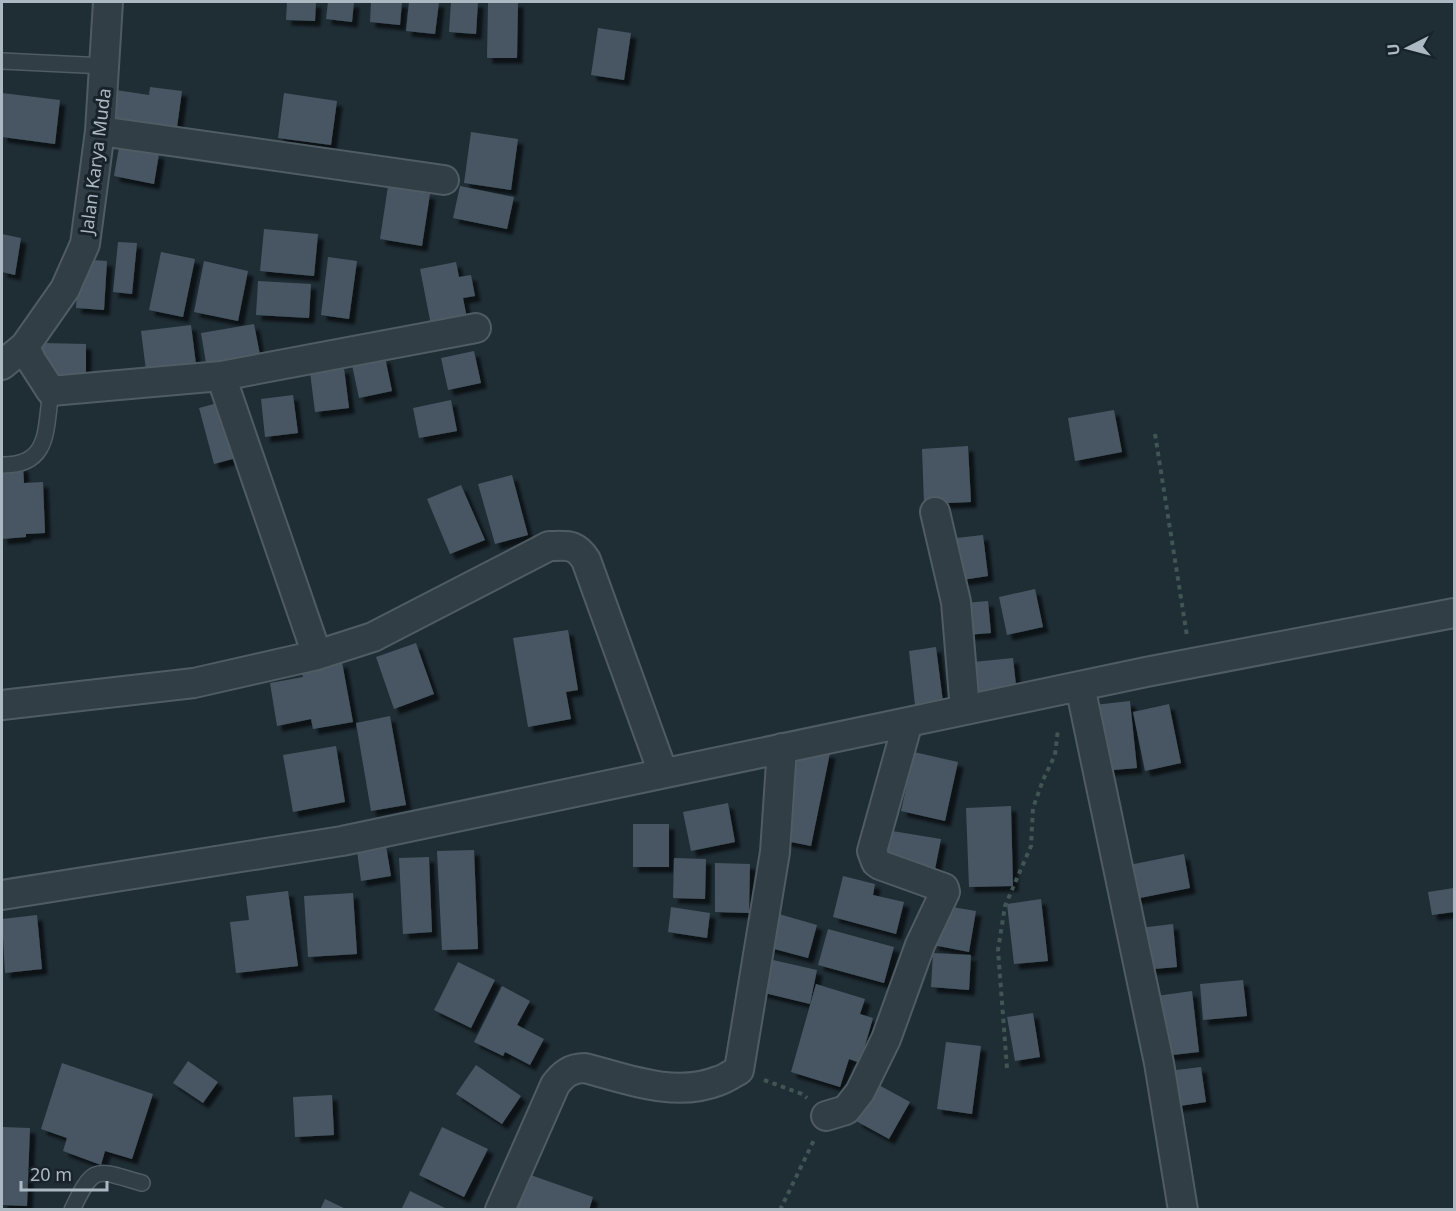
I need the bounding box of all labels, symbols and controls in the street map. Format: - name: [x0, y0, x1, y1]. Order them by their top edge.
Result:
- north arrow: [1378, 18, 1438, 78]
- text: U: [1382, 42, 1405, 57]
- street label: Jalan Karya Muda: [74, 87, 116, 237]
- scale bar: [21, 1154, 106, 1192]
- text: 20 m: [30, 1162, 72, 1186]

